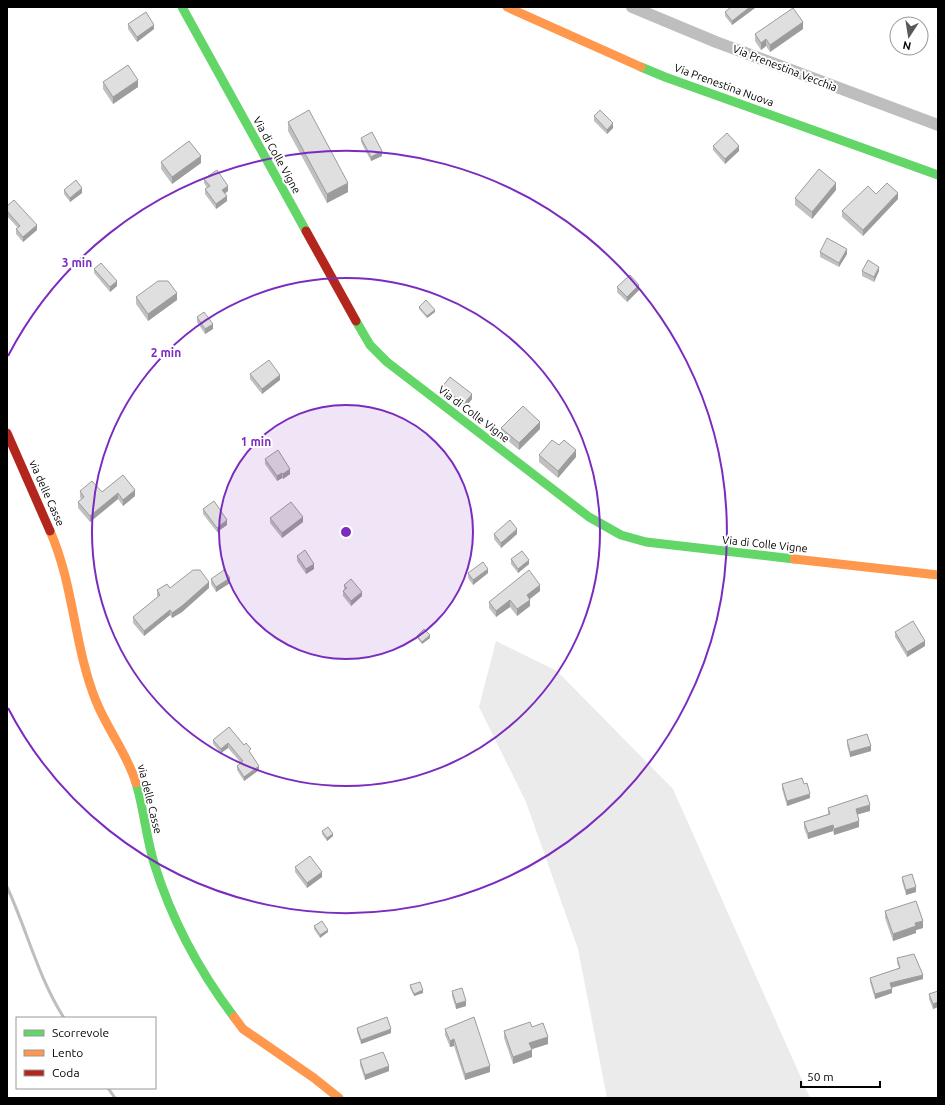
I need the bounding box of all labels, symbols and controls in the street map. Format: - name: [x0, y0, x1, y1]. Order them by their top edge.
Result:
- north arrow: [889, 16, 929, 56]
- text: N: [902, 39, 912, 53]
- street label: Via Prenestina Vecchia: [731, 43, 839, 93]
- street label: Via Prenestina Nuova: [673, 61, 775, 109]
- street label: Via di Colle Vigne: [251, 114, 303, 196]
- text: 3 min: [62, 256, 92, 269]
- text: 2 min: [151, 346, 181, 359]
- street label: Via di Colle Vigne: [436, 383, 512, 445]
- text: 1 min: [241, 435, 271, 448]
- street label: via delle Casse: [27, 458, 67, 528]
- centre of rings: [339, 525, 353, 539]
- street label: Via di Colle Vigne: [722, 534, 808, 554]
- street label: via delle Casse: [136, 763, 164, 835]
- legend: [16, 1017, 156, 1089]
- text: Scorrevole: [52, 1026, 109, 1039]
- text: Lento: [52, 1046, 83, 1059]
- scale bar: [801, 1063, 880, 1089]
- text: Coda: [52, 1066, 80, 1079]
- text: 50 m: [807, 1070, 834, 1083]

